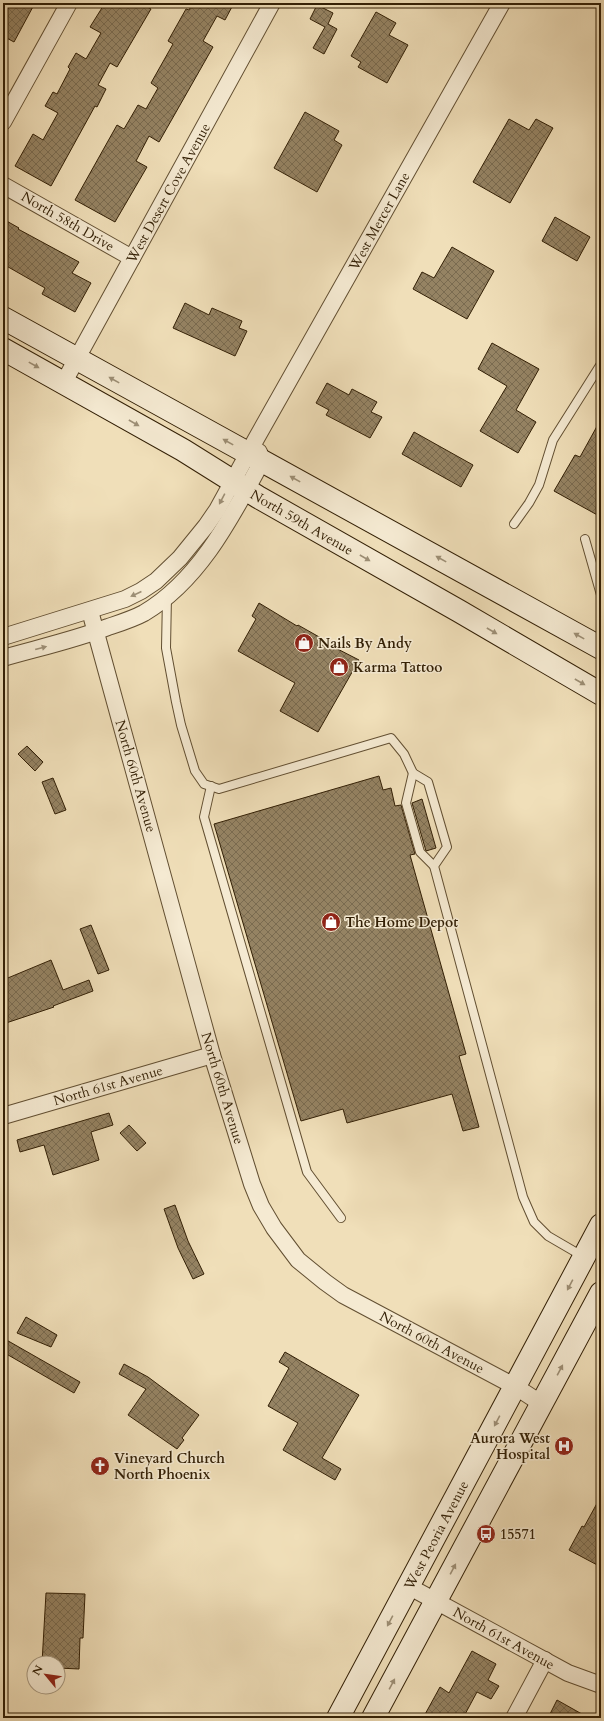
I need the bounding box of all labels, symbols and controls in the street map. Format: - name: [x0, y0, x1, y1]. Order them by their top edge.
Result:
- street label: West Desert Cove Avenue: [121, 120, 215, 268]
- street label: West Mercer Lane: [344, 169, 414, 275]
- street label: North 58th Drive: [18, 187, 118, 256]
- one-way arrow: [28, 362, 39, 369]
- one-way arrow: [108, 376, 120, 383]
- one-way arrow: [128, 419, 140, 426]
- one-way arrow: [222, 438, 234, 445]
- one-way arrow: [289, 476, 301, 483]
- street label: North 59th Avenue: [247, 485, 357, 560]
- one-way arrow: [219, 494, 226, 505]
- one-way arrow: [359, 554, 371, 561]
- one-way arrow: [435, 556, 447, 563]
- one-way arrow: [130, 591, 141, 597]
- one-way arrow: [486, 627, 498, 634]
- shop icon: Nails By Andy: [293, 632, 315, 654]
- one-way arrow: [573, 633, 585, 639]
- place label: Nails By Andy: [318, 634, 412, 653]
- one-way arrow: [34, 644, 47, 650]
- shop icon: Karma Tattoo: [328, 656, 350, 678]
- place label: Karma Tattoo: [353, 658, 442, 677]
- one-way arrow: [574, 678, 586, 685]
- street label: North 60th Avenue: [110, 718, 161, 835]
- shop icon: The Home Depot: [320, 911, 342, 933]
- place label: The Home Depot: [345, 913, 458, 932]
- street label: North 60th Avenue: [196, 1030, 249, 1146]
- street label: North 61st Avenue: [51, 1061, 165, 1110]
- one-way arrow: [567, 1279, 573, 1291]
- street label: North 60th Avenue: [376, 1307, 487, 1378]
- one-way arrow: [557, 1364, 563, 1375]
- one-way arrow: [494, 1415, 501, 1427]
- place label: Aurora West Hospital: [470, 1429, 550, 1464]
- hospital icon: Aurora West Hospital: [553, 1435, 575, 1457]
- place label: Vineyard Church North Phoenix: [114, 1449, 225, 1484]
- church icon: Vineyard Church North Phoenix: [89, 1455, 111, 1477]
- street label: West Peoria Avenue: [399, 1477, 473, 1594]
- bus stop icon: 15571: [475, 1523, 497, 1545]
- place label: 15571: [500, 1525, 536, 1544]
- one-way arrow: [449, 1563, 456, 1575]
- street label: North 61st Avenue: [450, 1603, 558, 1674]
- one-way arrow: [387, 1615, 393, 1626]
- north arrow: [26, 1655, 66, 1695]
- text: N: [29, 1662, 47, 1678]
- one-way arrow: [388, 1678, 395, 1689]

